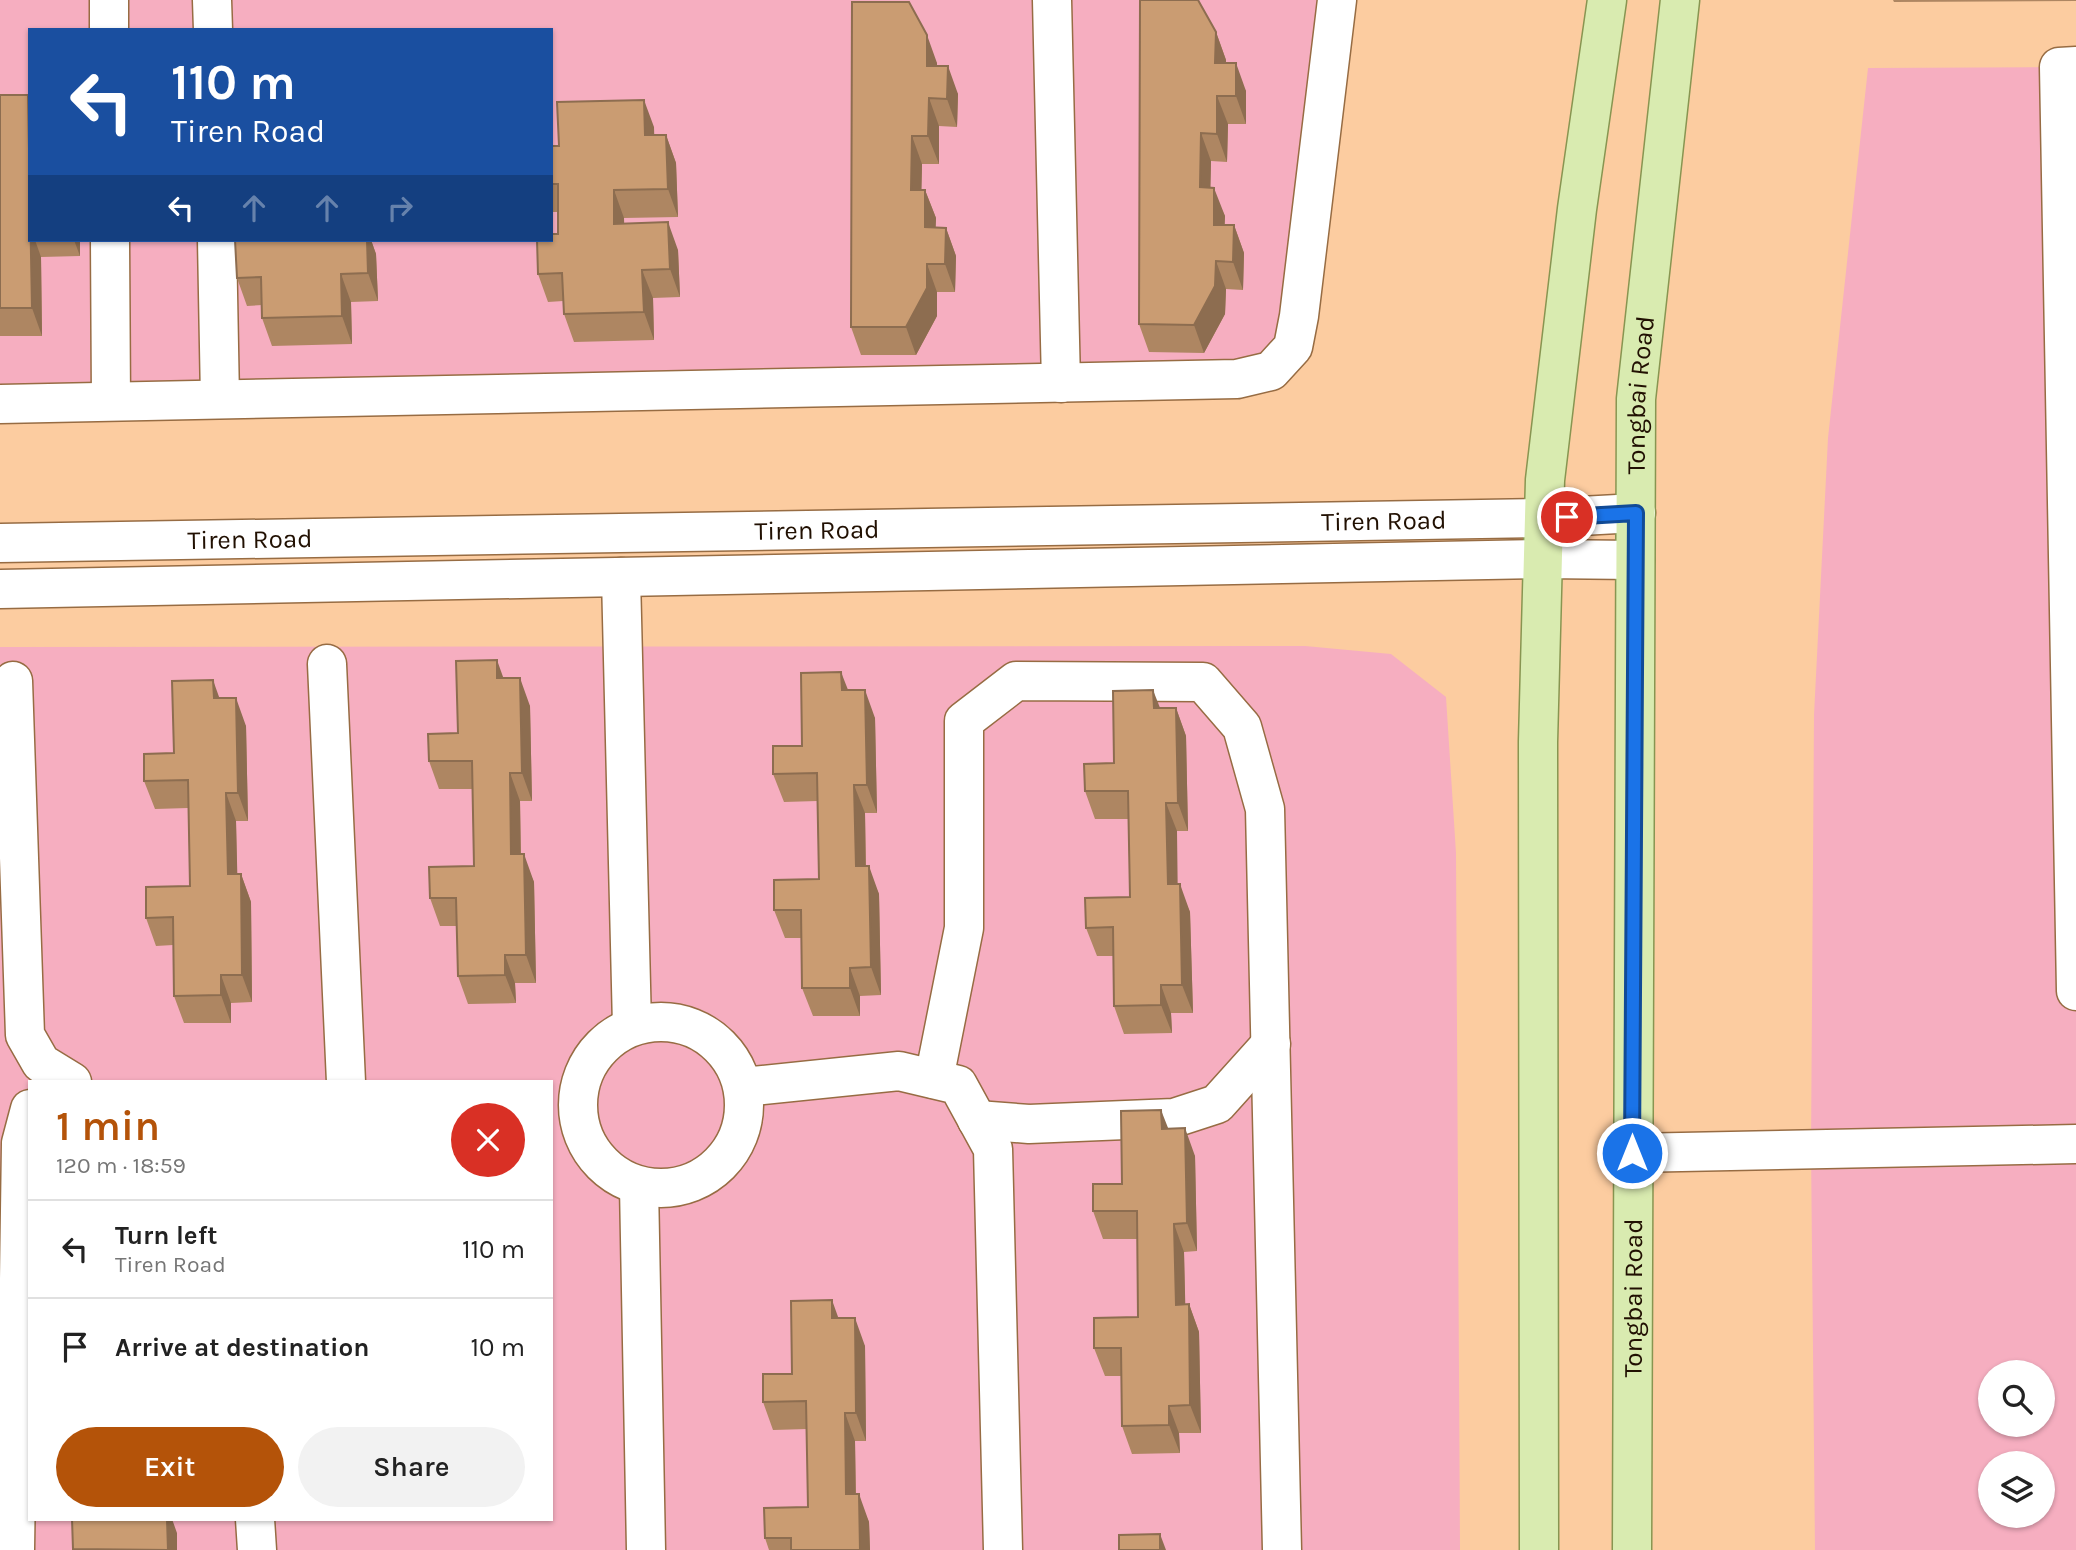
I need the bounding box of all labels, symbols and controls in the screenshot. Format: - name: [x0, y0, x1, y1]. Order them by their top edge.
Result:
- text: 110 m: [171, 54, 296, 111]
- icon: left: [56, 56, 147, 147]
- text: Tiren Road: [171, 113, 325, 150]
- icon: left: [162, 189, 200, 227]
- icon: ahead: [235, 189, 273, 227]
- icon: ahead: [308, 189, 346, 227]
- icon: right: [381, 189, 419, 227]
- street label: Tongbai Road: [1621, 314, 1661, 475]
- pin: [1537, 487, 1597, 547]
- icon: arrive: [1548, 498, 1586, 536]
- street label: Tiren Road: [1321, 505, 1447, 538]
- street label: Tiren Road: [754, 514, 880, 547]
- street label: Tiren Road: [187, 523, 313, 556]
- text: 1 min: [56, 1101, 160, 1151]
- button: close: [451, 1103, 525, 1177]
- position arrow: [1595, 1116, 1669, 1190]
- text: 120 m · 18:59: [56, 1152, 186, 1179]
- street label: Tongbai Road: [1618, 1218, 1649, 1378]
- text: Turn left: [115, 1220, 217, 1251]
- icon: left: [56, 1230, 94, 1268]
- text: 110 m: [462, 1234, 525, 1265]
- text: Tiren Road: [115, 1251, 226, 1278]
- icon: arrive: [56, 1328, 94, 1366]
- text: Arrive at destination: [115, 1332, 369, 1363]
- text: 10 m: [470, 1332, 525, 1363]
- map controls: [1978, 1360, 2055, 1528]
- button: search: [1978, 1360, 2055, 1437]
- button: Exit: [56, 1427, 284, 1507]
- button: Share: [298, 1427, 525, 1507]
- button: layers: [1978, 1451, 2055, 1528]

